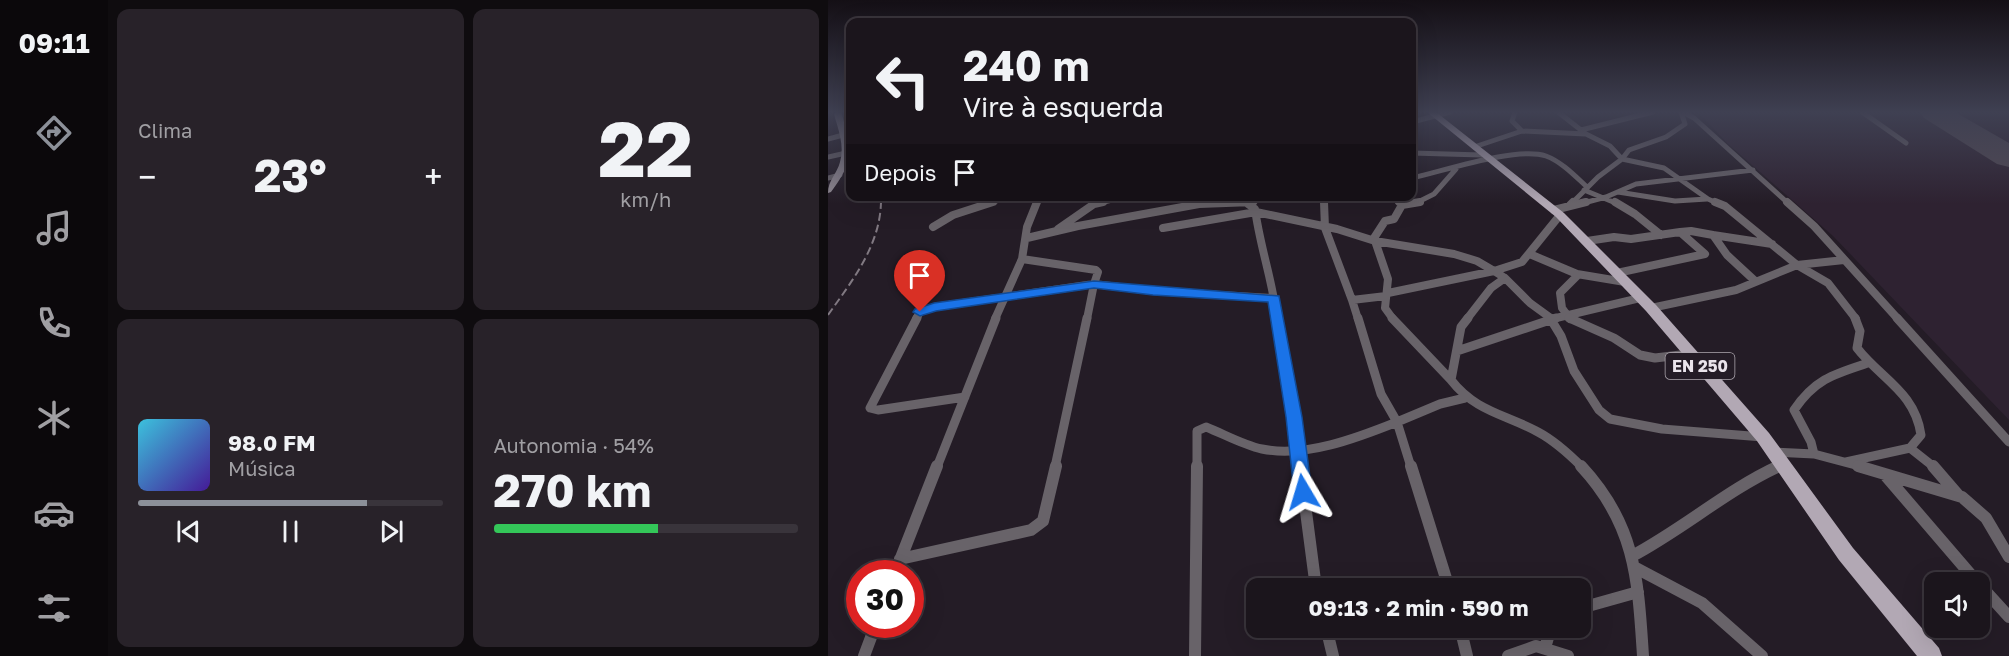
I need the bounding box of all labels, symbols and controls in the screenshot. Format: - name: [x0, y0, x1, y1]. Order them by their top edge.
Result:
- text: 09:11: [18, 27, 90, 59]
- text: 240 m: [963, 40, 1089, 90]
- icon: left: [864, 42, 942, 120]
- text: Vire à esquerda: [963, 91, 1164, 123]
- text: 22: [598, 101, 693, 194]
- icon: directions: [33, 112, 75, 154]
- text: Clima: [138, 118, 192, 142]
- text: 23°: [254, 148, 326, 202]
- icon: arrive: [948, 156, 981, 189]
- text: −: [138, 157, 156, 196]
- text: +: [424, 157, 442, 196]
- text: Depois: [864, 159, 936, 186]
- text: km/h: [620, 187, 671, 211]
- icon: music: [33, 207, 75, 249]
- pin: [894, 250, 945, 312]
- icon: arrive: [903, 259, 936, 292]
- icon: phone: [33, 302, 75, 344]
- road number: EN 250: [1666, 353, 1734, 379]
- icon: climate: [33, 397, 75, 439]
- text: 98.0 FM: [228, 429, 316, 456]
- text: Autonomia · 54%: [494, 433, 654, 457]
- text: Música: [228, 456, 295, 480]
- position arrow: [1271, 460, 1335, 524]
- text: 270 km: [494, 463, 651, 517]
- icon: car: [33, 492, 75, 534]
- icon: previous: [172, 515, 205, 548]
- icon: pause: [274, 515, 307, 548]
- icon: next: [375, 515, 408, 548]
- speed limit sign: 30: [846, 560, 924, 638]
- map controls: [1924, 572, 1990, 638]
- button: sound: [1924, 572, 1990, 638]
- icon: filters: [33, 587, 75, 629]
- text: 09:13 · 2 min · 590 m: [1308, 594, 1529, 621]

